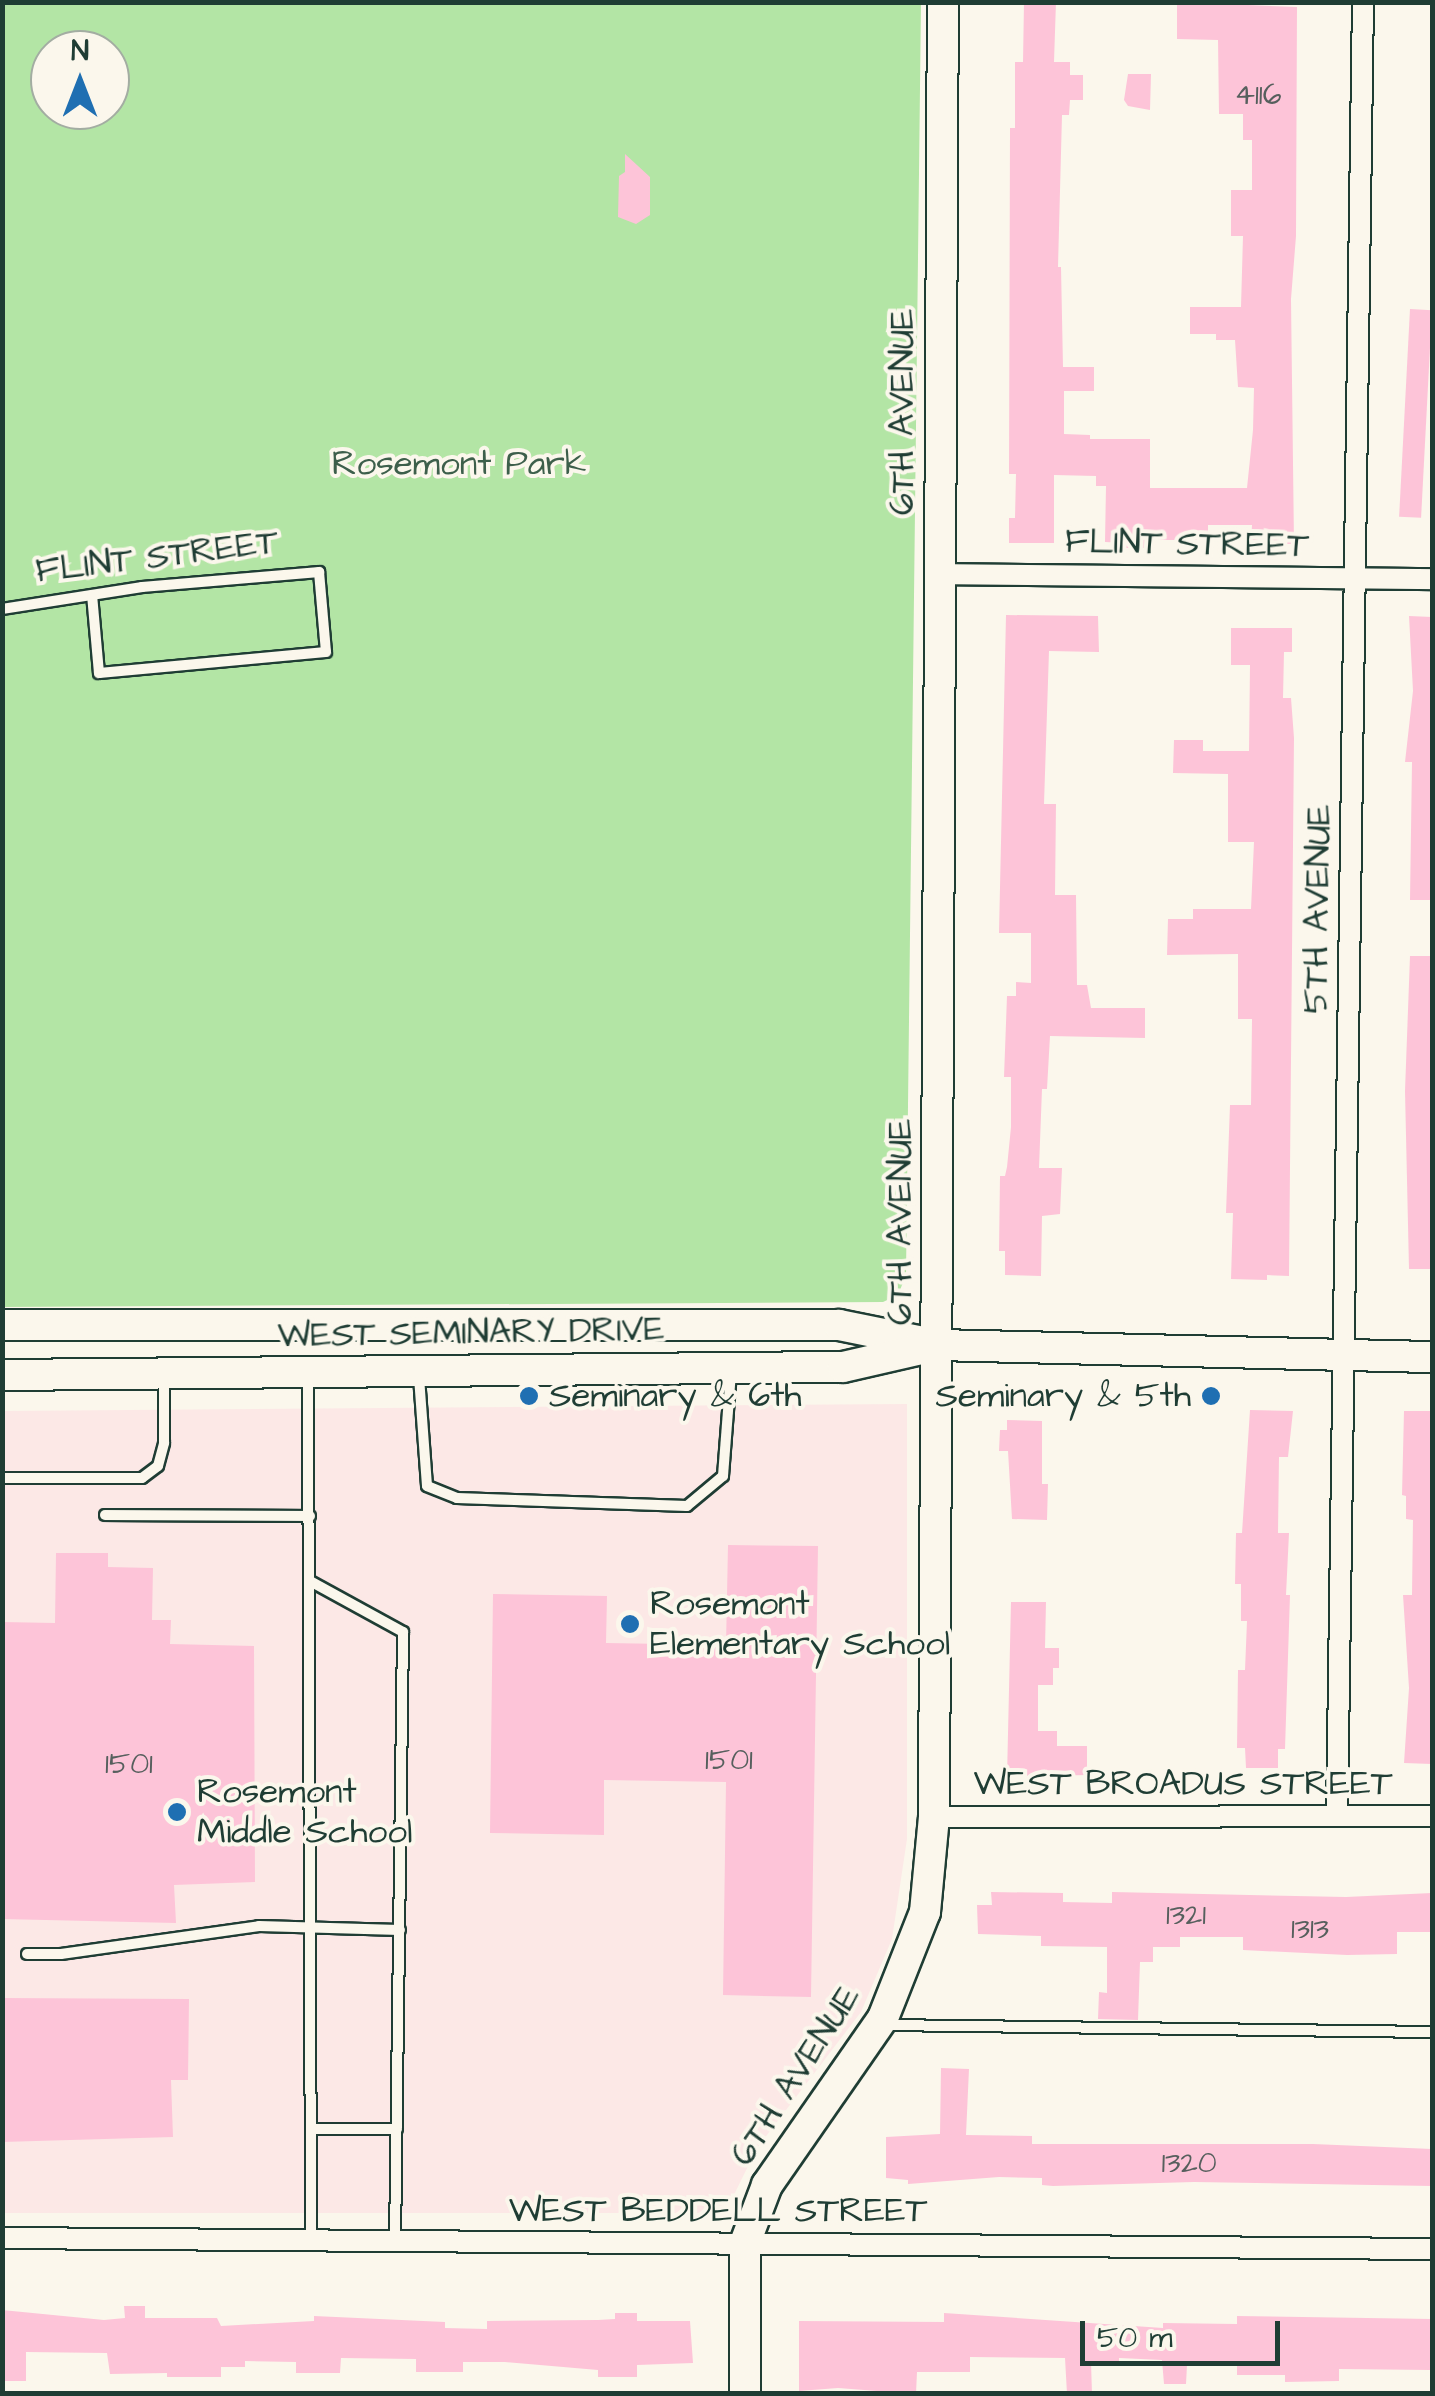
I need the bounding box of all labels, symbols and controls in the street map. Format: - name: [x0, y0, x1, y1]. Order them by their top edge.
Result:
- north arrow: [30, 30, 130, 130]
- text: N: [71, 32, 89, 71]
- house number: 4116: [1235, 77, 1281, 113]
- street label: 6TH AVENUE: [882, 309, 924, 515]
- park label: Rosemont Park: [332, 443, 586, 485]
- street label: FLINT STREET: [33, 521, 281, 593]
- street label: FLINT STREET: [1065, 521, 1309, 567]
- street label: 5TH AVENUE: [1295, 804, 1341, 1014]
- street label: 6TH AVENUE: [880, 1119, 922, 1325]
- street label: WEST SEMINARY DRIVE: [277, 1309, 665, 1357]
- place label: Seminary & 6th: [549, 1375, 802, 1417]
- place label: Seminary & 5th: [935, 1375, 1191, 1417]
- marker: Seminary & 6th: [518, 1385, 540, 1407]
- marker: Seminary & 5th: [1200, 1385, 1222, 1407]
- place label: Rosemont Elementary School: [650, 1583, 950, 1665]
- marker: Rosemont Elementary School: [619, 1613, 641, 1635]
- house number: 1501: [705, 1742, 753, 1778]
- house number: 1501: [105, 1746, 153, 1782]
- street label: WEST BROADUS STREET: [974, 1763, 1392, 1805]
- place label: Rosemont Middle School: [197, 1771, 412, 1853]
- marker: Rosemont Middle School: [166, 1801, 188, 1823]
- house number: 1321: [1166, 1897, 1206, 1933]
- house number: 1313: [1291, 1911, 1329, 1947]
- street label: 6TH AVENUE: [722, 1978, 870, 2174]
- house number: 1320: [1161, 2145, 1217, 2181]
- street label: WEST BEDDELL STREET: [509, 2190, 927, 2232]
- scale bar: [1085, 2301, 1285, 2363]
- text: 50 m: [1097, 2317, 1173, 2359]

